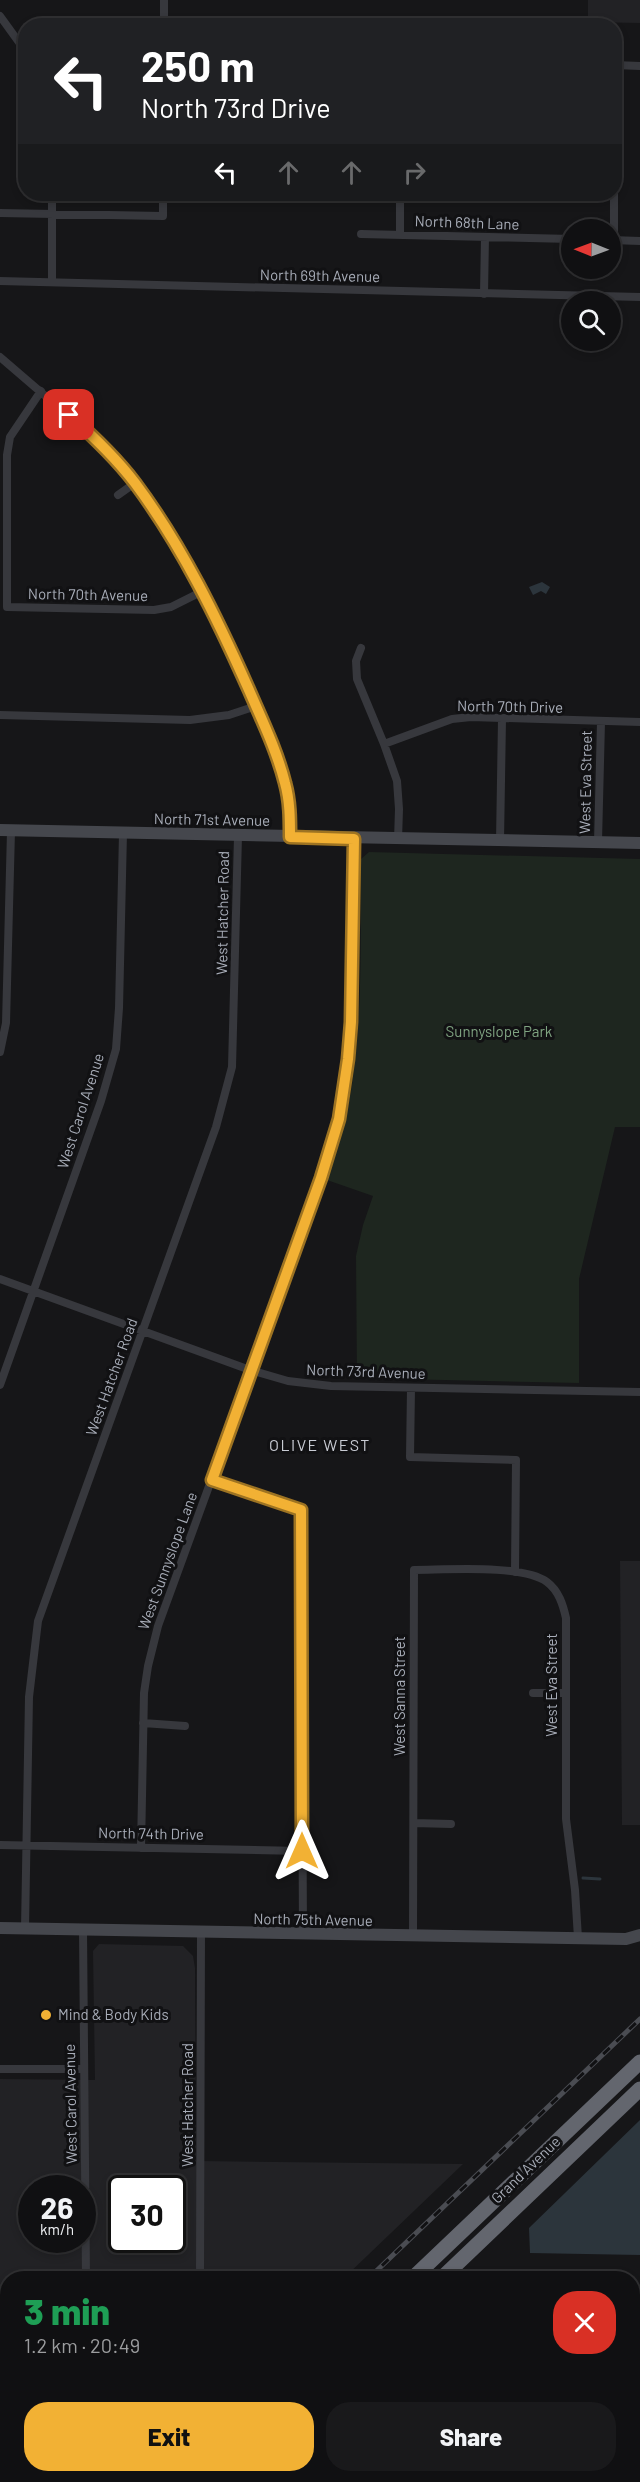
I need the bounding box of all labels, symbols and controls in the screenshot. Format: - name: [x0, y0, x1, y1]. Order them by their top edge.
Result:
- text: 250 m: [141, 40, 255, 90]
- icon: left: [42, 42, 120, 120]
- text: North 73rd Drive: [141, 91, 331, 123]
- icon: left: [209, 156, 242, 189]
- icon: ahead: [272, 156, 305, 189]
- icon: ahead: [335, 156, 368, 189]
- icon: right: [398, 156, 431, 189]
- street label: North 68th Lane: [414, 211, 520, 233]
- north arrow: [561, 219, 621, 279]
- map controls: [561, 219, 621, 351]
- street label: North 69th Avenue: [260, 265, 380, 285]
- button: search: [561, 291, 621, 351]
- pin: [43, 389, 94, 440]
- icon: arrive: [52, 398, 85, 431]
- street label: North 70th Avenue: [28, 584, 148, 604]
- street label: North 70th Drive: [457, 696, 563, 716]
- street label: West Eva Street: [575, 730, 595, 834]
- street label: North 71st Avenue: [154, 809, 270, 829]
- street label: West Hatcher Road: [212, 851, 232, 975]
- park label: Sunnyslope Park: [446, 1022, 553, 1040]
- street label: West Carol Avenue: [53, 1051, 107, 1171]
- street label: West Hatcher Road: [81, 1315, 141, 1438]
- street label: North 73rd Avenue: [306, 1360, 426, 1382]
- district label: OLIVE WEST: [269, 1435, 371, 1454]
- street label: West Sunnyslope Lane: [134, 1489, 200, 1632]
- street label: West Eva Street: [542, 1633, 560, 1737]
- street label: West Sanna Street: [390, 1636, 408, 1756]
- position arrow: [270, 1819, 334, 1883]
- street label: North 74th Drive: [98, 1823, 204, 1843]
- street label: North 75th Avenue: [253, 1909, 373, 1929]
- place label: Mind & Body Kids: [58, 2005, 169, 2023]
- marker: Mind & Body Kids: [39, 2008, 53, 2022]
- street label: West Hatcher Road: [178, 2043, 196, 2167]
- street label: West Carol Avenue: [60, 2044, 80, 2164]
- street label: Grand Avenue: [487, 2132, 564, 2207]
- speed limit sign: 30: [108, 2175, 186, 2253]
- text: 26: [41, 2189, 73, 2225]
- text: km/h: [40, 2220, 74, 2238]
- text: 3 min: [24, 2289, 110, 2332]
- button: close: [553, 2291, 616, 2354]
- text: 1.2 km · 20:49: [24, 2333, 140, 2357]
- button: Exit: [24, 2402, 314, 2471]
- button: Share: [326, 2402, 616, 2471]

